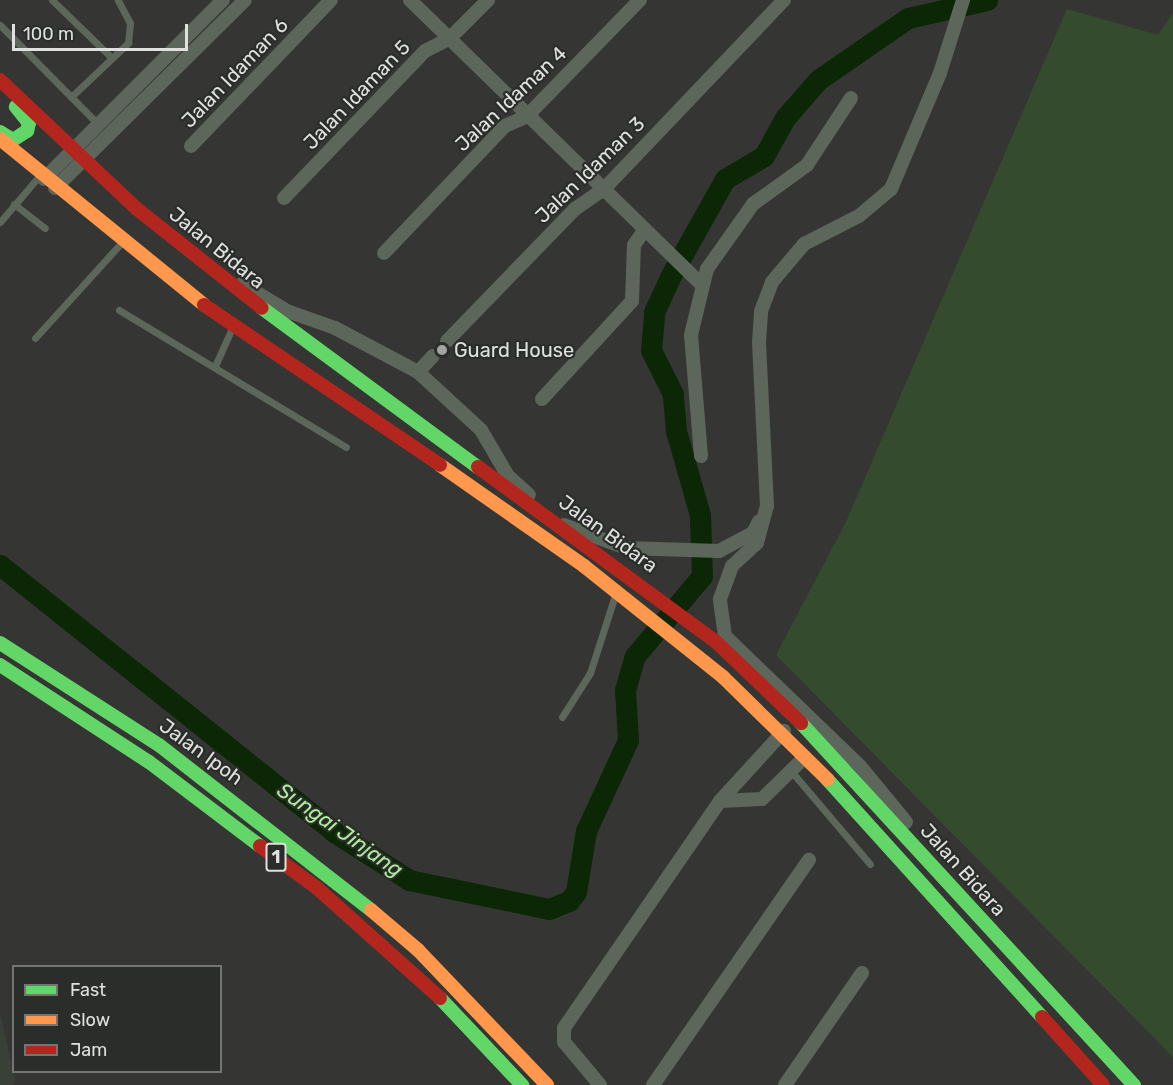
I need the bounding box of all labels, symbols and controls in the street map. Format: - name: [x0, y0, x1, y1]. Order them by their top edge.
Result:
- scale bar: [15, 12, 190, 50]
- street label: Jalan Idaman 6: [177, 13, 293, 133]
- text: 100 m: [23, 23, 74, 45]
- street label: Jalan Idaman 5: [299, 35, 415, 155]
- street label: Jalan Idaman 4: [450, 41, 572, 157]
- street label: Jalan Idaman 3: [530, 112, 650, 228]
- street label: Jalan Bidara: [164, 202, 270, 294]
- place label: Guard House: [454, 338, 574, 362]
- marker: Guard House: [435, 343, 449, 357]
- street label: Jalan Bidara: [554, 490, 662, 578]
- street label: Jalan Ipoh: [154, 714, 248, 790]
- water label: Sungai Jinjang: [272, 777, 408, 883]
- street label: Jalan Bidara: [915, 819, 1011, 921]
- road number: 1: [266, 842, 286, 872]
- legend: [12, 965, 222, 1073]
- text: Fast: [70, 979, 106, 1001]
- text: Slow: [70, 1009, 110, 1031]
- text: Jam: [70, 1039, 107, 1061]

